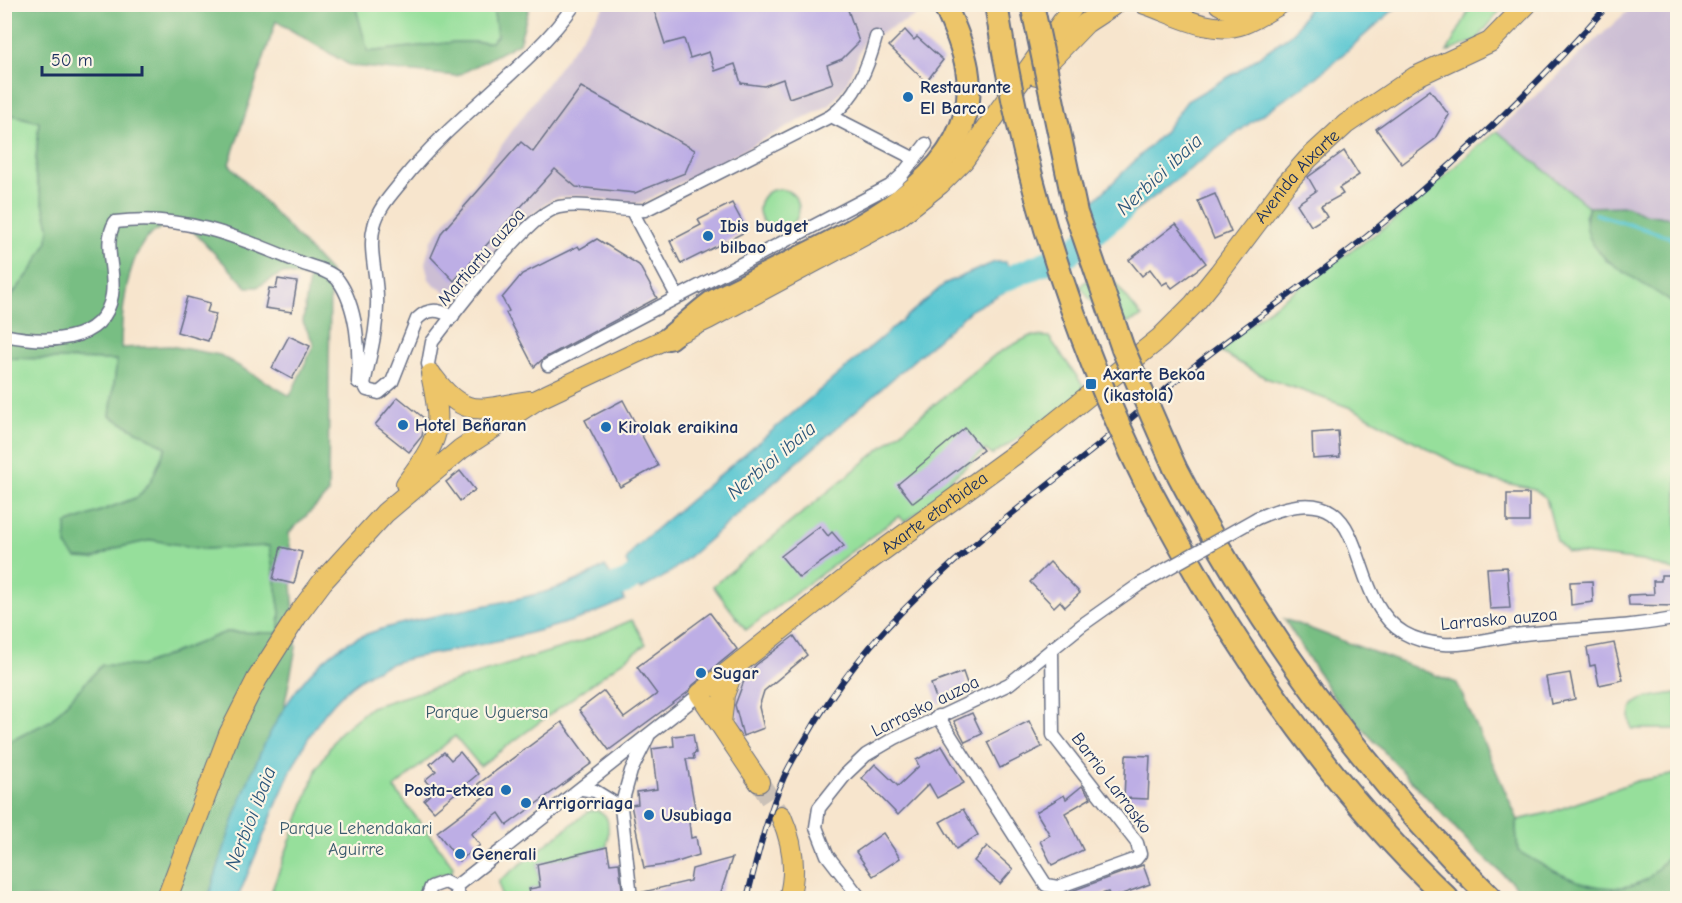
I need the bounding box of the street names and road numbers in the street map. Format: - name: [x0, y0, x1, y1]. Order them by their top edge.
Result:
- street label: Avenida Aixarte: [1250, 125, 1344, 228]
- street label: Martiartu auzoa: [433, 204, 529, 310]
- street label: Axarte etorbidea: [877, 468, 992, 559]
- street label: Larrasko auzoa: [1440, 604, 1558, 635]
- street label: Larrasko auzoa: [868, 671, 983, 742]
- street label: Barrio Larrasko: [1067, 729, 1156, 838]

